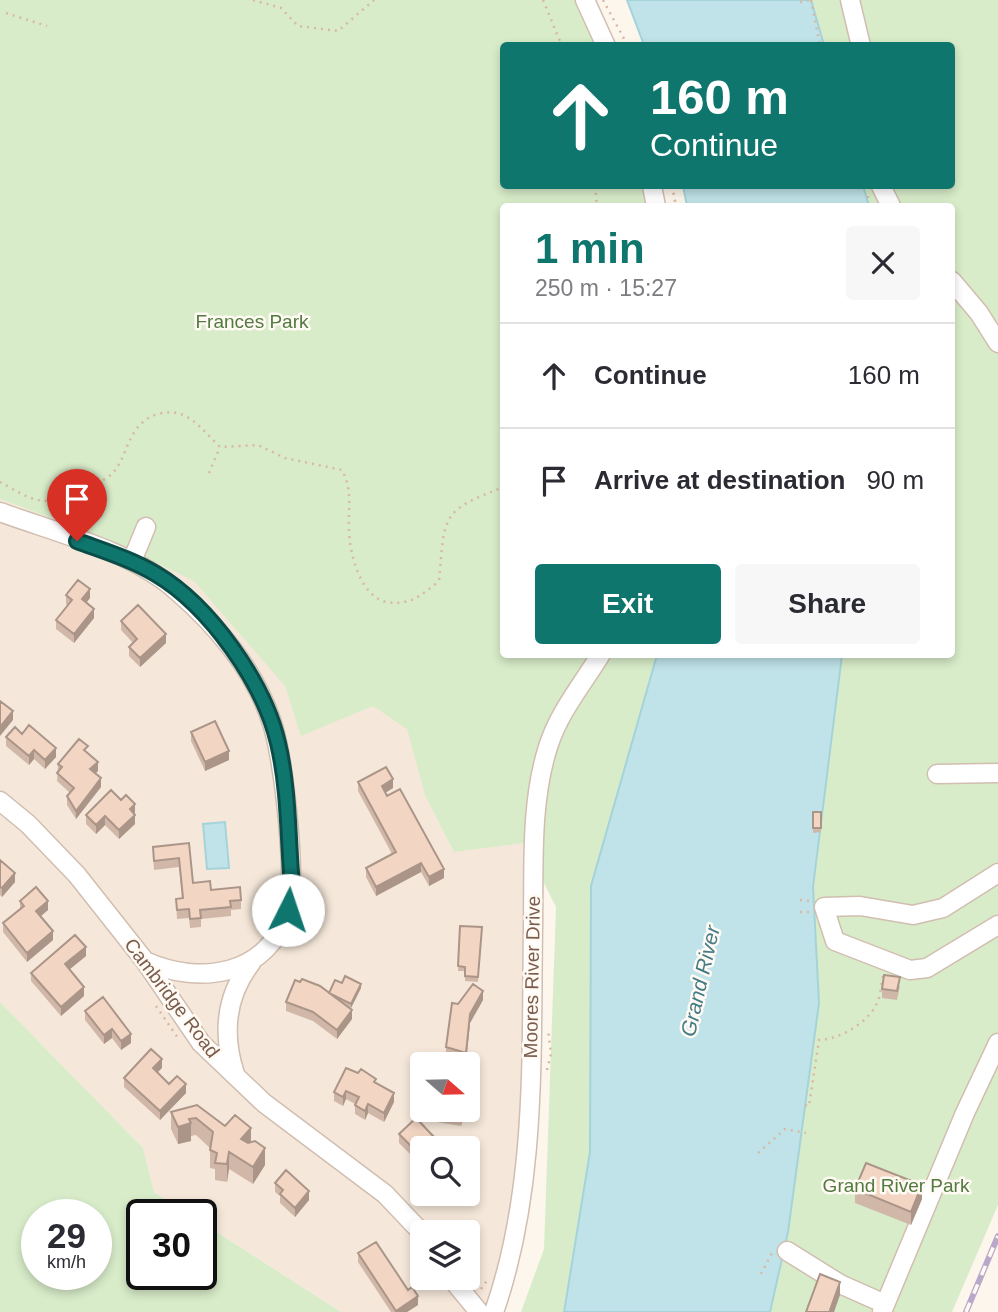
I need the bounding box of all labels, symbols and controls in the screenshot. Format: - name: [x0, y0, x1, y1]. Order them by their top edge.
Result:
- icon: ahead: [535, 70, 626, 161]
- text: 160 m: [650, 70, 789, 124]
- text: Continue: [650, 127, 778, 163]
- text: 1 min: [535, 225, 645, 272]
- button: close: [846, 226, 920, 300]
- text: 250 m · 15:27: [535, 275, 677, 301]
- park label: Frances Park: [196, 311, 309, 332]
- icon: ahead: [535, 357, 573, 395]
- text: Continue: [594, 360, 707, 390]
- text: 160 m: [848, 360, 920, 390]
- icon: arrive: [535, 462, 573, 500]
- text: Arrive at destination: [594, 465, 845, 495]
- text: 90 m: [866, 465, 924, 495]
- pin: [47, 469, 107, 541]
- icon: arrive: [58, 480, 96, 518]
- button: Exit: [535, 564, 721, 644]
- button: Share: [735, 564, 920, 644]
- position arrow: [251, 873, 325, 947]
- street label: Moores River Drive: [520, 896, 544, 1058]
- water label: Grand River: [676, 922, 724, 1039]
- street label: Cambridge Road: [120, 934, 224, 1062]
- north arrow: [410, 1052, 480, 1122]
- map controls: [410, 1052, 480, 1290]
- button: search: [410, 1136, 480, 1206]
- park label: Grand River Park: [823, 1175, 970, 1196]
- speed limit sign: 30: [126, 1199, 217, 1290]
- text: 29: [47, 1216, 86, 1255]
- button: layers: [410, 1220, 480, 1290]
- text: km/h: [47, 1252, 86, 1272]

